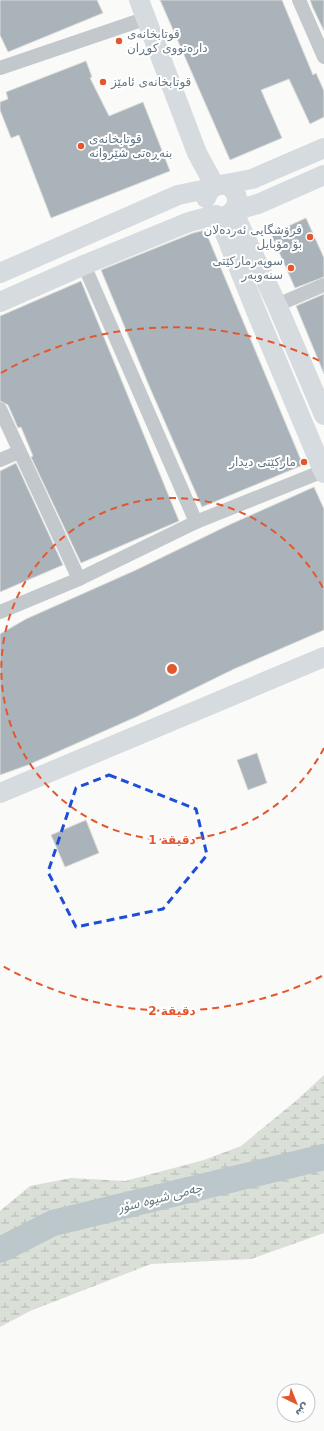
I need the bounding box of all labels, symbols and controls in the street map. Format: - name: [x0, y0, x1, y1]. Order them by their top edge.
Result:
- place label: قوتابخانەی دارەتووی کوڕان: [127, 27, 208, 56]
- marker: قوتابخانەی دارەتووی کوڕان: [114, 36, 124, 46]
- place label: قوتابخانەی ئامێز: [110, 75, 191, 90]
- marker: قوتابخانەی ئامێز: [98, 77, 108, 87]
- place label: قوتابخانەی بنەڕەتی شێروانە: [89, 132, 172, 161]
- marker: قوتابخانەی بنەڕەتی شێروانە: [76, 141, 86, 151]
- place label: فرۆشگایی ئەردەلان بۆ مۆبایل: [203, 223, 302, 252]
- marker: فرۆشگایی ئەردەلان بۆ مۆبایل: [305, 232, 315, 242]
- place label: سوپەرمارکێتی سنەوبەر: [212, 254, 283, 283]
- marker: سوپەرمارکێتی سنەوبەر: [286, 263, 296, 273]
- place label: مارکێتی دیدار: [228, 455, 296, 470]
- marker: مارکێتی دیدار: [299, 457, 309, 467]
- centre of rings: [165, 662, 179, 676]
- text: 1 دقيقة: [148, 833, 196, 847]
- text: 2 دقيقة: [148, 1004, 196, 1018]
- water label: چەمی شیوە سۆر: [116, 1180, 204, 1216]
- north arrow: [276, 1383, 316, 1423]
- text: ش: [292, 1400, 312, 1420]

